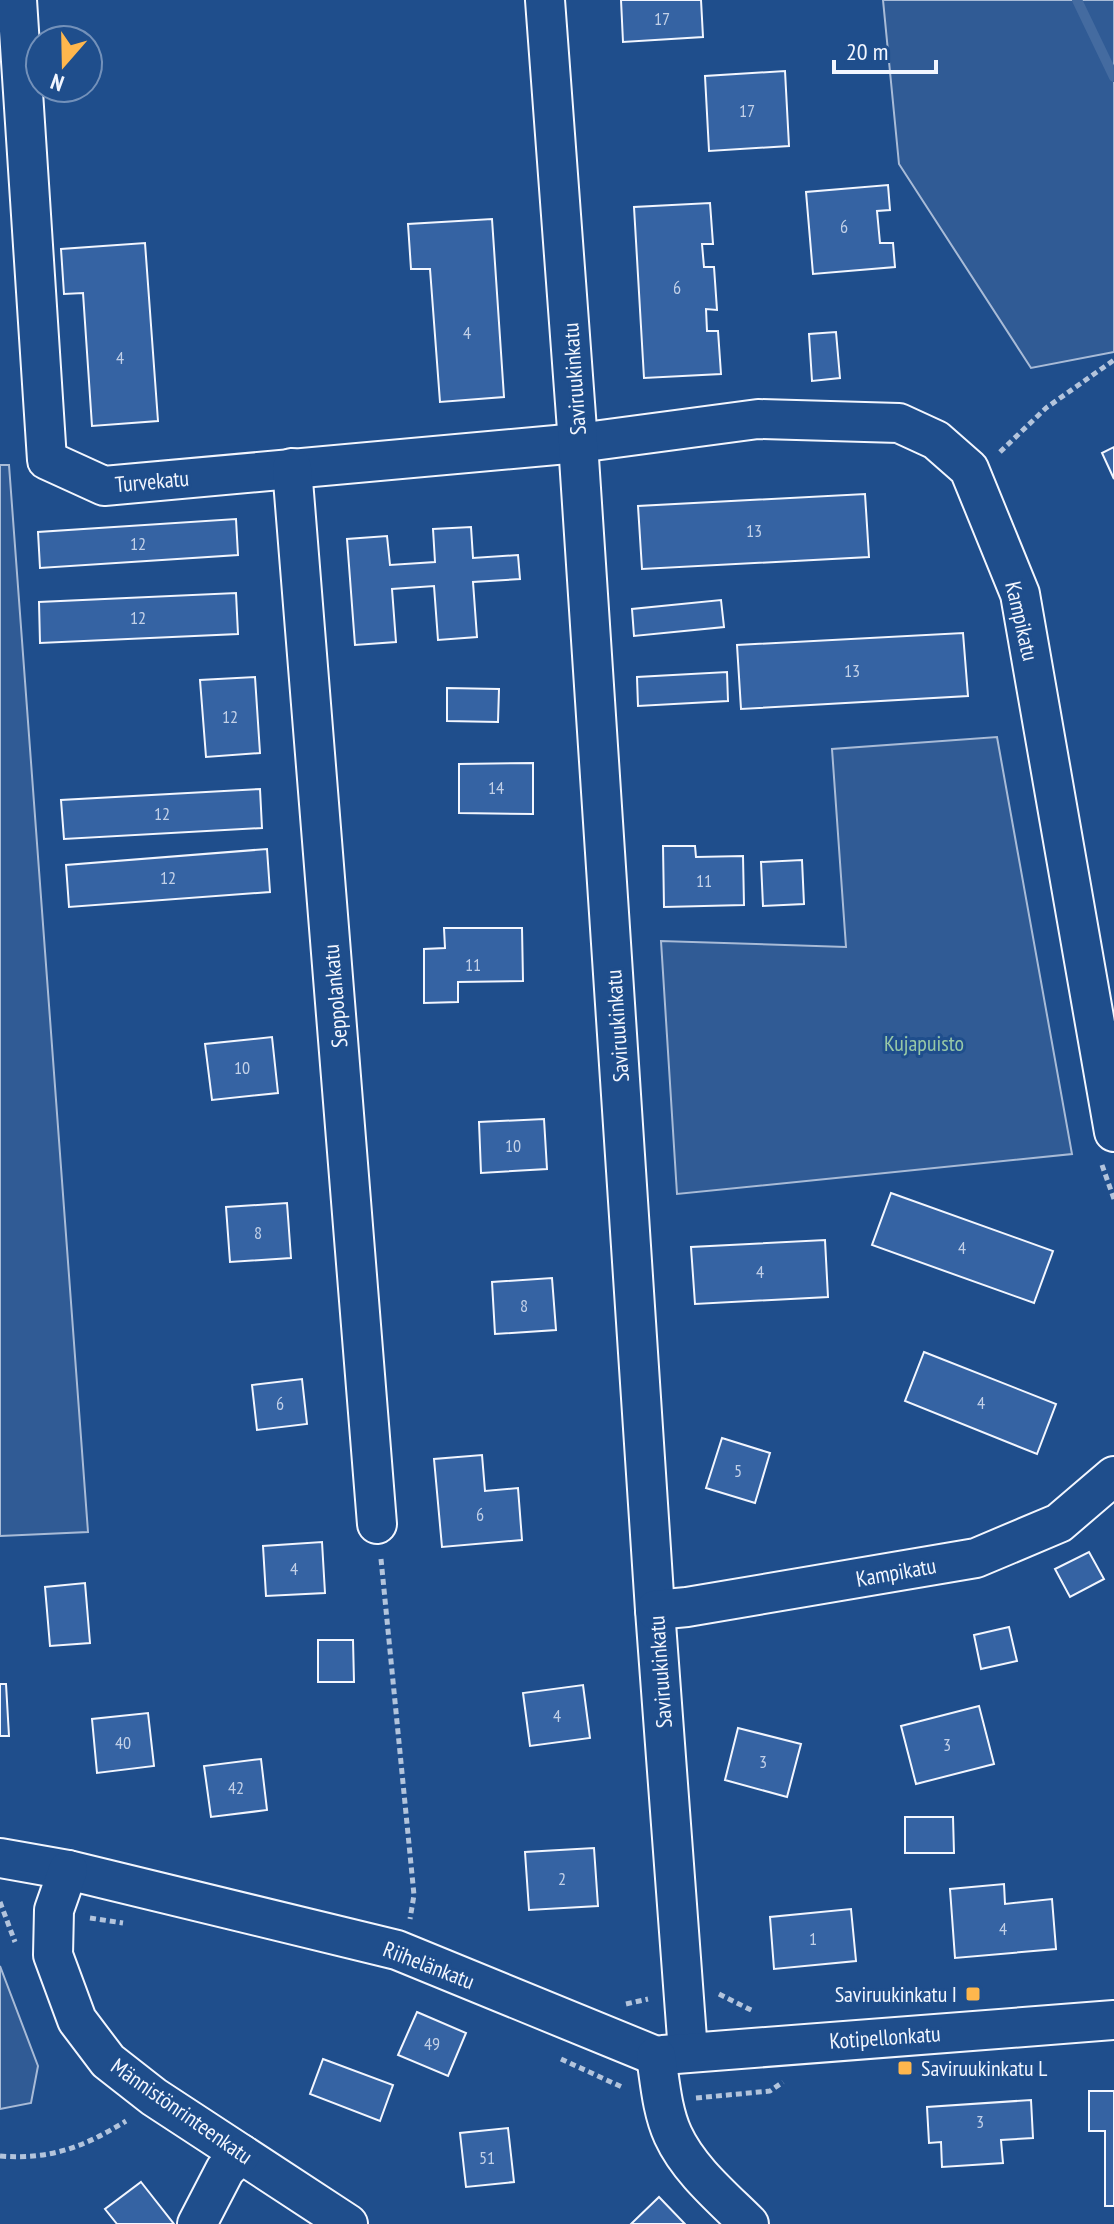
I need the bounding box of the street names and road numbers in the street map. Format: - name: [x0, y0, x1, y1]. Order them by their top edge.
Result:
- street label: Saviruukinkatu: [556, 322, 592, 436]
- street label: Turvekatu: [114, 464, 190, 498]
- street label: Kampikatu: [999, 578, 1045, 664]
- street label: Seppolankatu: [317, 943, 353, 1049]
- street label: Saviruukinkatu: [599, 969, 635, 1083]
- street label: Kampikatu: [854, 1551, 938, 1593]
- street label: Saviruukinkatu: [642, 1615, 678, 1729]
- street label: Riihelänkatu: [379, 1935, 479, 1995]
- street label: Kotipellonkatu: [828, 2019, 942, 2055]
- street label: Männistönrinteenkatu: [106, 2052, 258, 2170]

